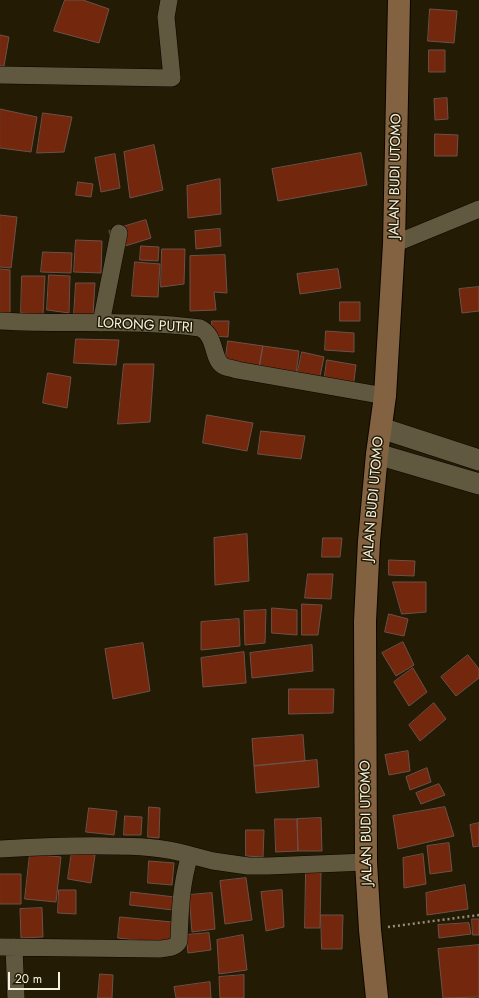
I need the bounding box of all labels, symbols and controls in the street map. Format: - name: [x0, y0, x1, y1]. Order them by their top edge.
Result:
- street label: JALAN BUDI UTOMO: [387, 113, 405, 239]
- street label: LORONG PUTRI: [97, 315, 193, 337]
- street label: JALAN BUDI UTOMO: [360, 436, 388, 562]
- street label: JALAN BUDI UTOMO: [358, 760, 376, 886]
- scale bar: [10, 964, 62, 990]
- text: 20 m: [15, 970, 42, 988]

